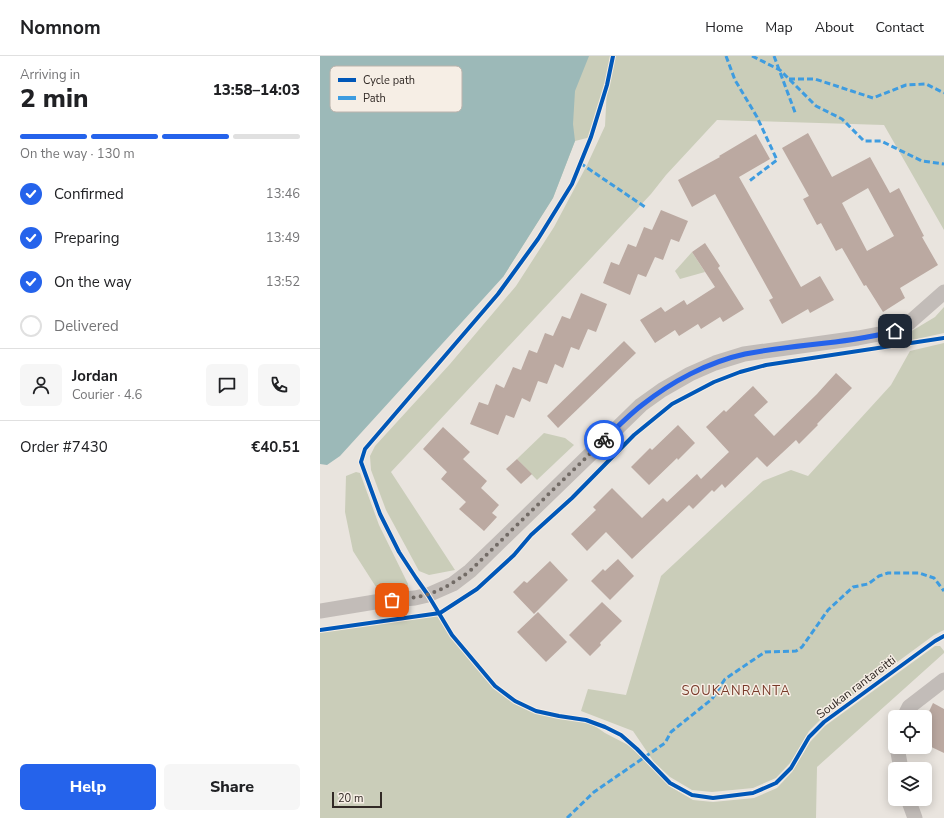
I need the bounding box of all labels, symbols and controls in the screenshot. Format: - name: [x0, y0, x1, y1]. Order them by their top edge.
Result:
- text: Nomnom: [20, 15, 101, 41]
- text: Home: [705, 18, 743, 37]
- text: Map: [765, 18, 793, 37]
- text: About: [815, 18, 854, 37]
- text: Contact: [876, 18, 924, 37]
- text: Arriving in: [20, 66, 80, 84]
- legend: [330, 66, 462, 112]
- text: Cycle path: [363, 73, 415, 88]
- text: 13:58–14:03: [213, 80, 300, 100]
- text: 2 min: [20, 81, 88, 116]
- text: Path: [363, 91, 386, 106]
- text: On the way · 130 m: [20, 145, 135, 163]
- icon: check: [20, 183, 42, 205]
- text: Confirmed: [54, 184, 124, 204]
- text: 13:46: [266, 185, 300, 203]
- icon: check: [20, 227, 42, 249]
- text: Preparing: [54, 228, 119, 248]
- text: 13:49: [266, 229, 300, 247]
- icon: check: [20, 271, 42, 293]
- text: On the way: [54, 272, 132, 292]
- text: 13:52: [266, 273, 300, 291]
- pin: [878, 314, 912, 348]
- text: Delivered: [54, 316, 119, 336]
- icon: home: [884, 320, 906, 342]
- button: person: [20, 364, 62, 406]
- button: chat: [206, 364, 248, 406]
- button: phone: [258, 364, 300, 406]
- text: Jordan: [72, 366, 118, 386]
- text: Courier · 4.6: [72, 386, 142, 404]
- courier: [584, 420, 624, 460]
- icon: bike: [593, 429, 615, 451]
- text: Order #7430: [20, 437, 108, 457]
- text: €40.51: [251, 437, 300, 457]
- pin: [375, 583, 409, 617]
- icon: bag: [381, 589, 403, 611]
- street label: Soukan rantareitti: [813, 652, 899, 722]
- district label: SOUKANRANTA: [681, 682, 791, 700]
- map controls: [888, 710, 932, 806]
- button: locate: [888, 710, 932, 754]
- button: layers: [888, 762, 932, 806]
- button: Help: [20, 764, 156, 810]
- button: Share: [164, 764, 300, 810]
- scale bar: [332, 790, 382, 809]
- text: 20 m: [338, 791, 363, 806]

